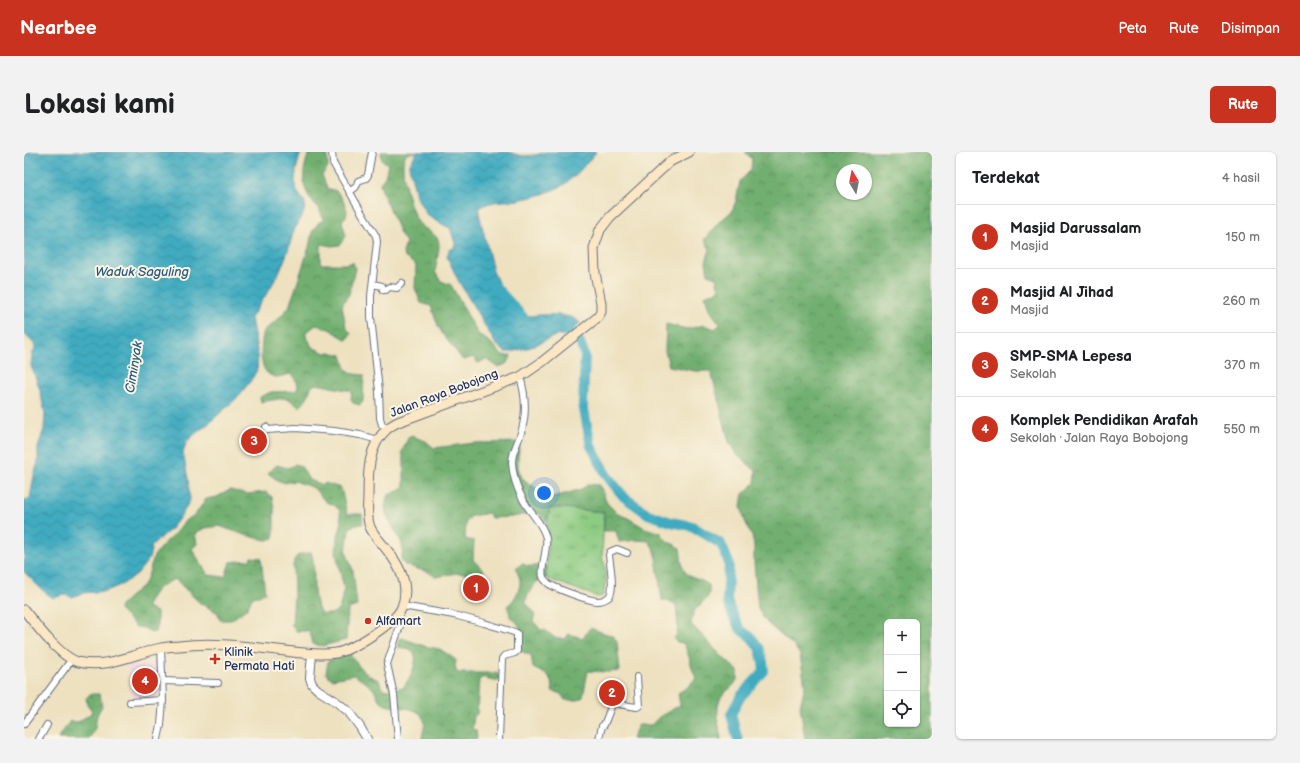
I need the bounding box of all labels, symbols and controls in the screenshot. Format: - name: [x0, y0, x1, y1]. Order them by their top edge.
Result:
- text: Nearbee: [20, 17, 97, 40]
- text: Peta: [1118, 20, 1147, 37]
- text: Rute: [1169, 20, 1199, 37]
- text: Disimpan: [1221, 20, 1280, 37]
- button: Rute: [1210, 86, 1276, 123]
- text: Lokasi kami: [24, 88, 175, 121]
- north arrow: [836, 164, 872, 200]
- text: Terdekat: [972, 168, 1040, 188]
- text: 4 hasil: [1222, 170, 1260, 186]
- text: Masjid Darussalam: [1010, 219, 1141, 238]
- text: 1: [982, 229, 988, 245]
- text: 150 m: [1226, 229, 1260, 245]
- text: Masjid: [1010, 238, 1049, 254]
- water label: Waduk Saguling: [95, 264, 189, 280]
- text: Masjid Al Jihad: [1010, 283, 1113, 302]
- text: 2: [981, 293, 989, 309]
- text: 260 m: [1222, 293, 1260, 309]
- text: Masjid: [1010, 302, 1049, 318]
- water label: Ciminyak: [122, 340, 146, 394]
- text: SMP-SMA Lepesa: [1010, 347, 1132, 366]
- text: 3: [981, 357, 989, 373]
- text: 370 m: [1224, 357, 1260, 373]
- street label: Jalan Raya Bobojong: [388, 366, 500, 421]
- text: Sekolah: [1010, 366, 1056, 382]
- text: Komplek Pendidikan Arafah: [1010, 411, 1198, 430]
- text: 4: [981, 421, 989, 437]
- text: 550 m: [1223, 421, 1260, 437]
- pin: 3: [241, 426, 267, 456]
- text: Sekolah · Jalan Raya Bobojong: [1010, 430, 1188, 446]
- your location: [534, 483, 554, 503]
- pin: 1: [463, 573, 489, 603]
- place label: Alfamart: [376, 614, 421, 629]
- marker: Alfamart: [363, 616, 373, 626]
- map controls: [884, 619, 920, 727]
- button: +: [884, 619, 920, 655]
- place label: Klinik Permata Hati: [224, 645, 295, 674]
- marker: Klinik Permata Hati: [209, 653, 221, 665]
- button: −: [884, 655, 920, 691]
- pin: 4: [132, 666, 158, 696]
- pin: 2: [599, 678, 625, 708]
- button: locate: [884, 691, 920, 727]

